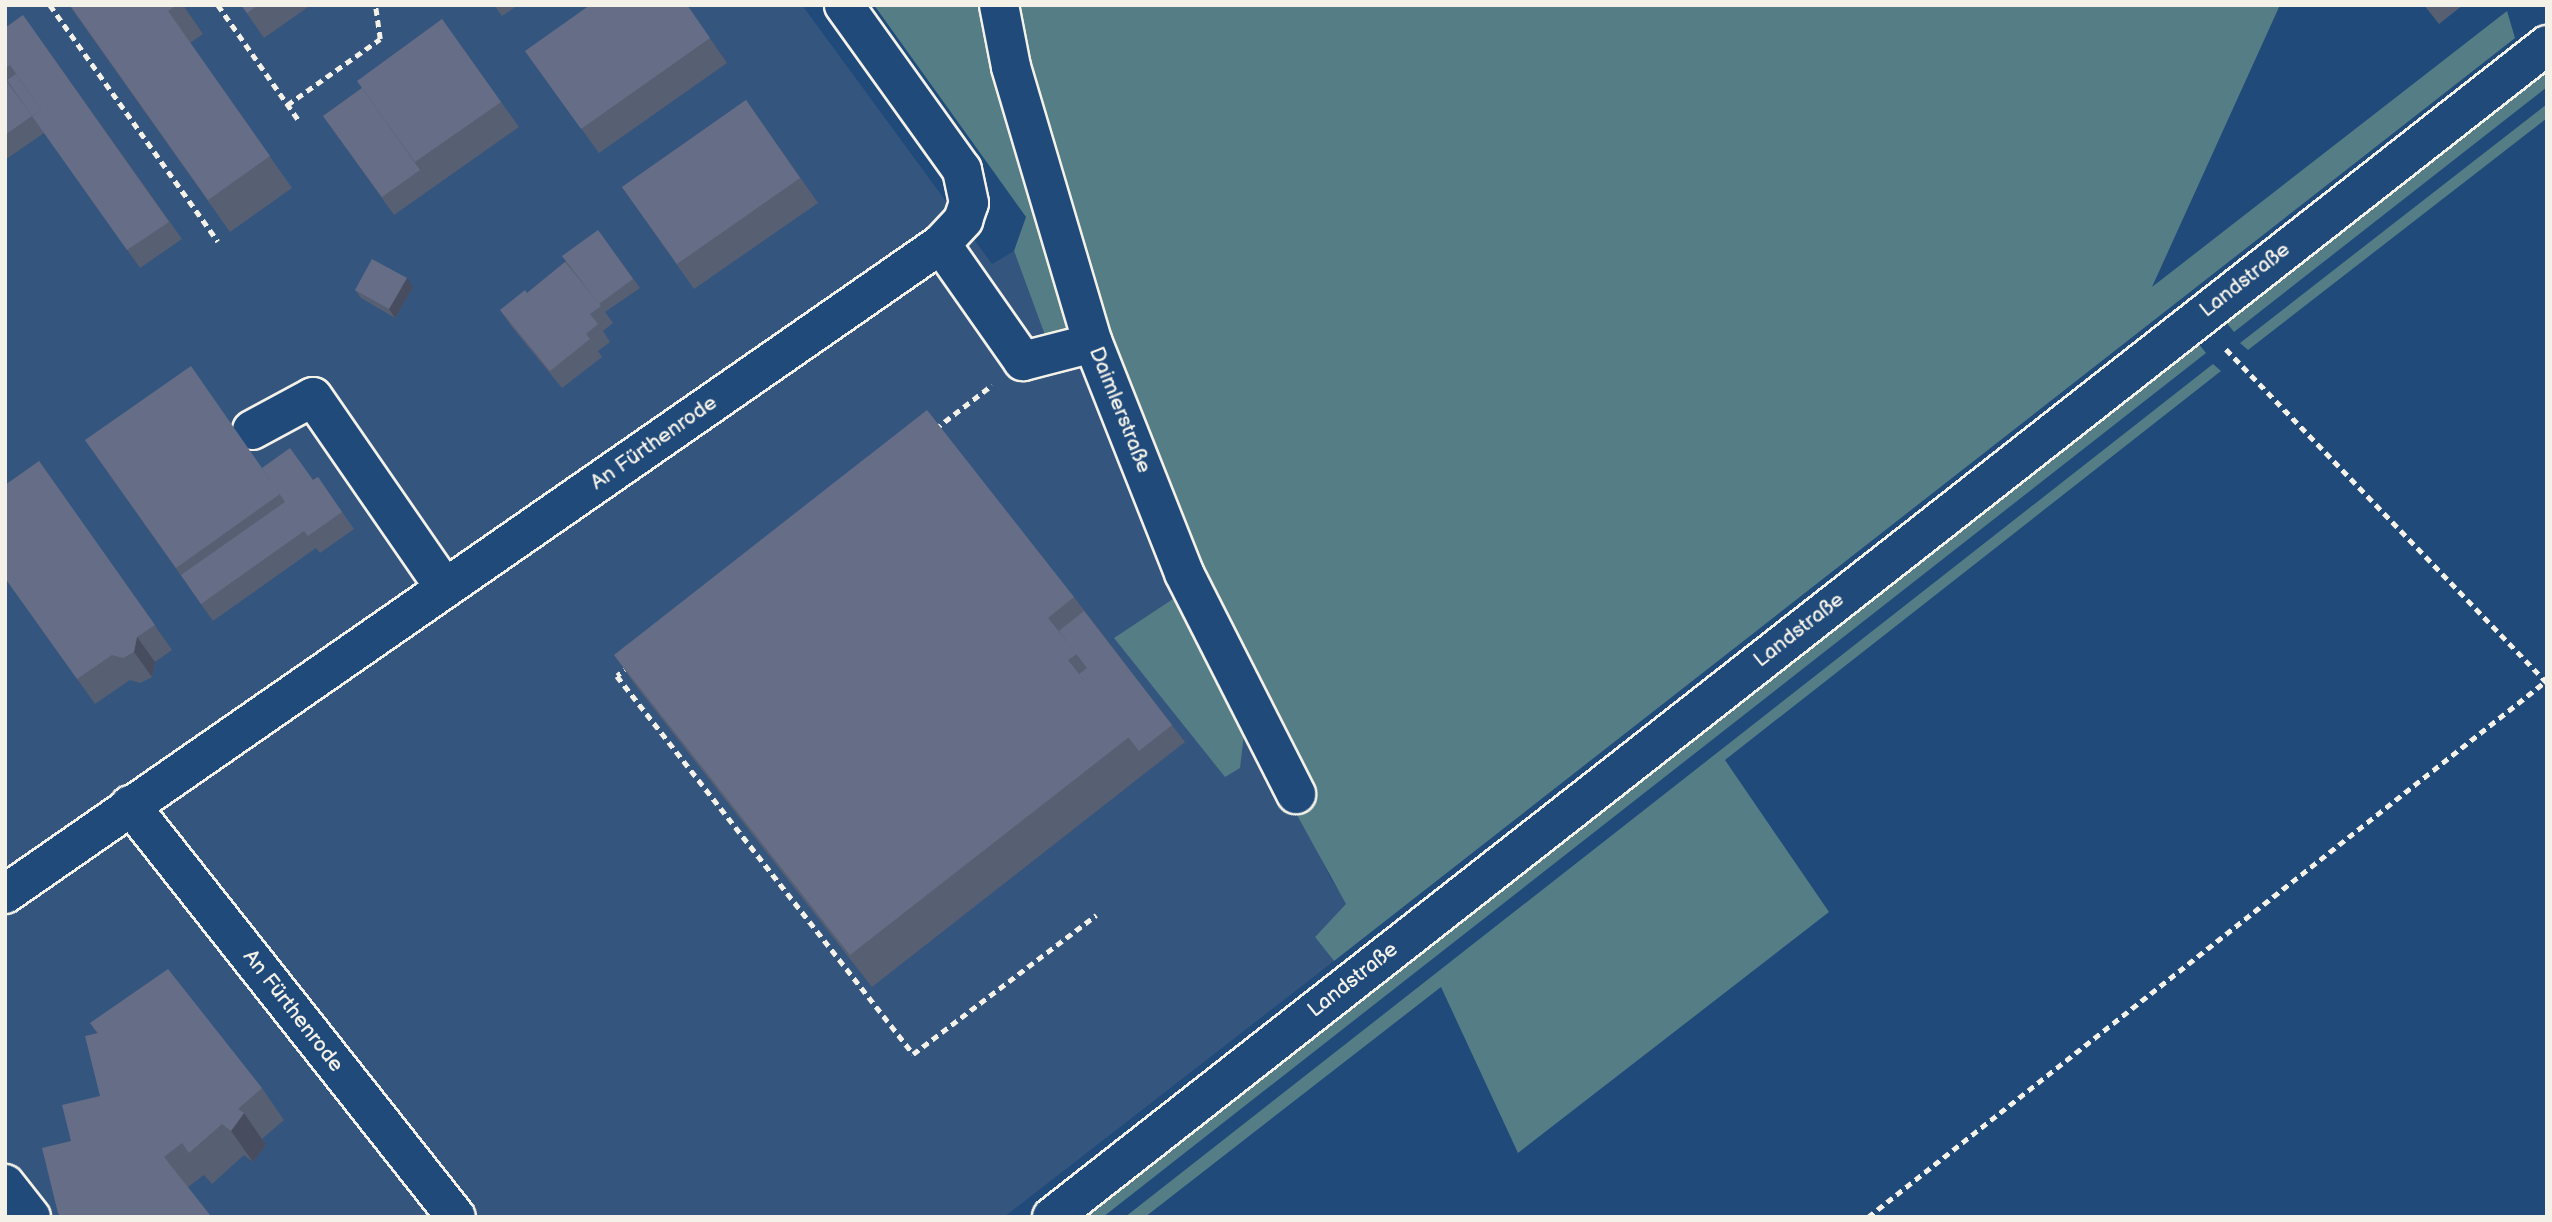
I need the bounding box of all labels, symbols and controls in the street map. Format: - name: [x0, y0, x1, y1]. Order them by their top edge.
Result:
- street label: Landstraße: [2195, 237, 2295, 323]
- street label: Daimlerstraße: [1083, 343, 1157, 477]
- street label: An Fürthenrode: [586, 390, 722, 496]
- street label: Landstraße: [1749, 587, 1849, 673]
- street label: Landstraße: [1303, 937, 1403, 1023]
- street label: An Fürthenrode: [237, 945, 349, 1077]

